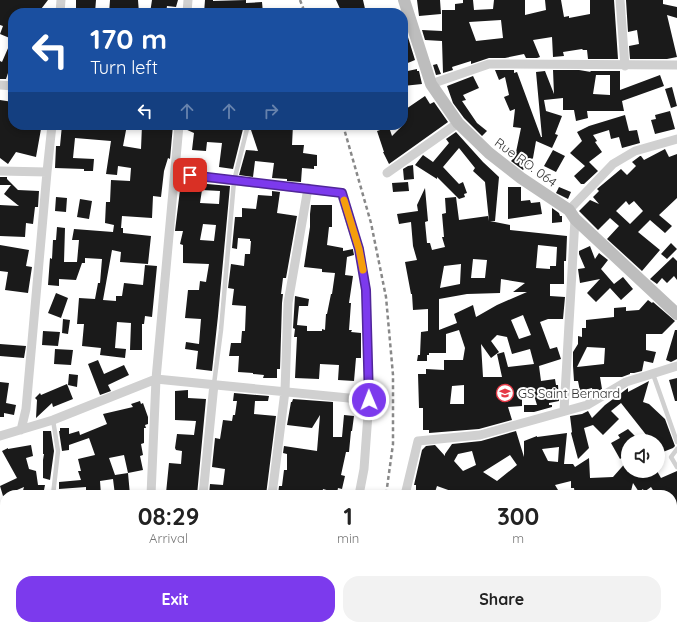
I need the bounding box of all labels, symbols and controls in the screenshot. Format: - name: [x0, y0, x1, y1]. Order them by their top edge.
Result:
- text: 170 m: [90, 21, 167, 56]
- icon: left: [24, 24, 76, 76]
- text: Turn left: [90, 56, 158, 79]
- icon: left: [134, 100, 156, 122]
- icon: ahead: [176, 100, 198, 122]
- icon: ahead: [218, 100, 240, 122]
- icon: right: [260, 100, 282, 122]
- street label: Rue RO. 064: [492, 134, 560, 190]
- pin: [173, 158, 207, 192]
- icon: arrive: [179, 164, 201, 186]
- position arrow: [348, 379, 390, 421]
- school or university icon: GS Saint Bernard: [495, 383, 515, 403]
- place label: GS Saint Bernard: [518, 385, 620, 401]
- map controls: [621, 434, 665, 478]
- button: sound: [621, 434, 665, 478]
- text: 08:29: [138, 501, 199, 531]
- text: 1: [343, 501, 353, 531]
- text: 300: [497, 501, 539, 531]
- text: Arrival: [149, 530, 188, 546]
- text: min: [337, 530, 359, 546]
- text: m: [512, 530, 524, 546]
- button: Exit: [16, 576, 335, 622]
- button: Share: [343, 576, 661, 622]

